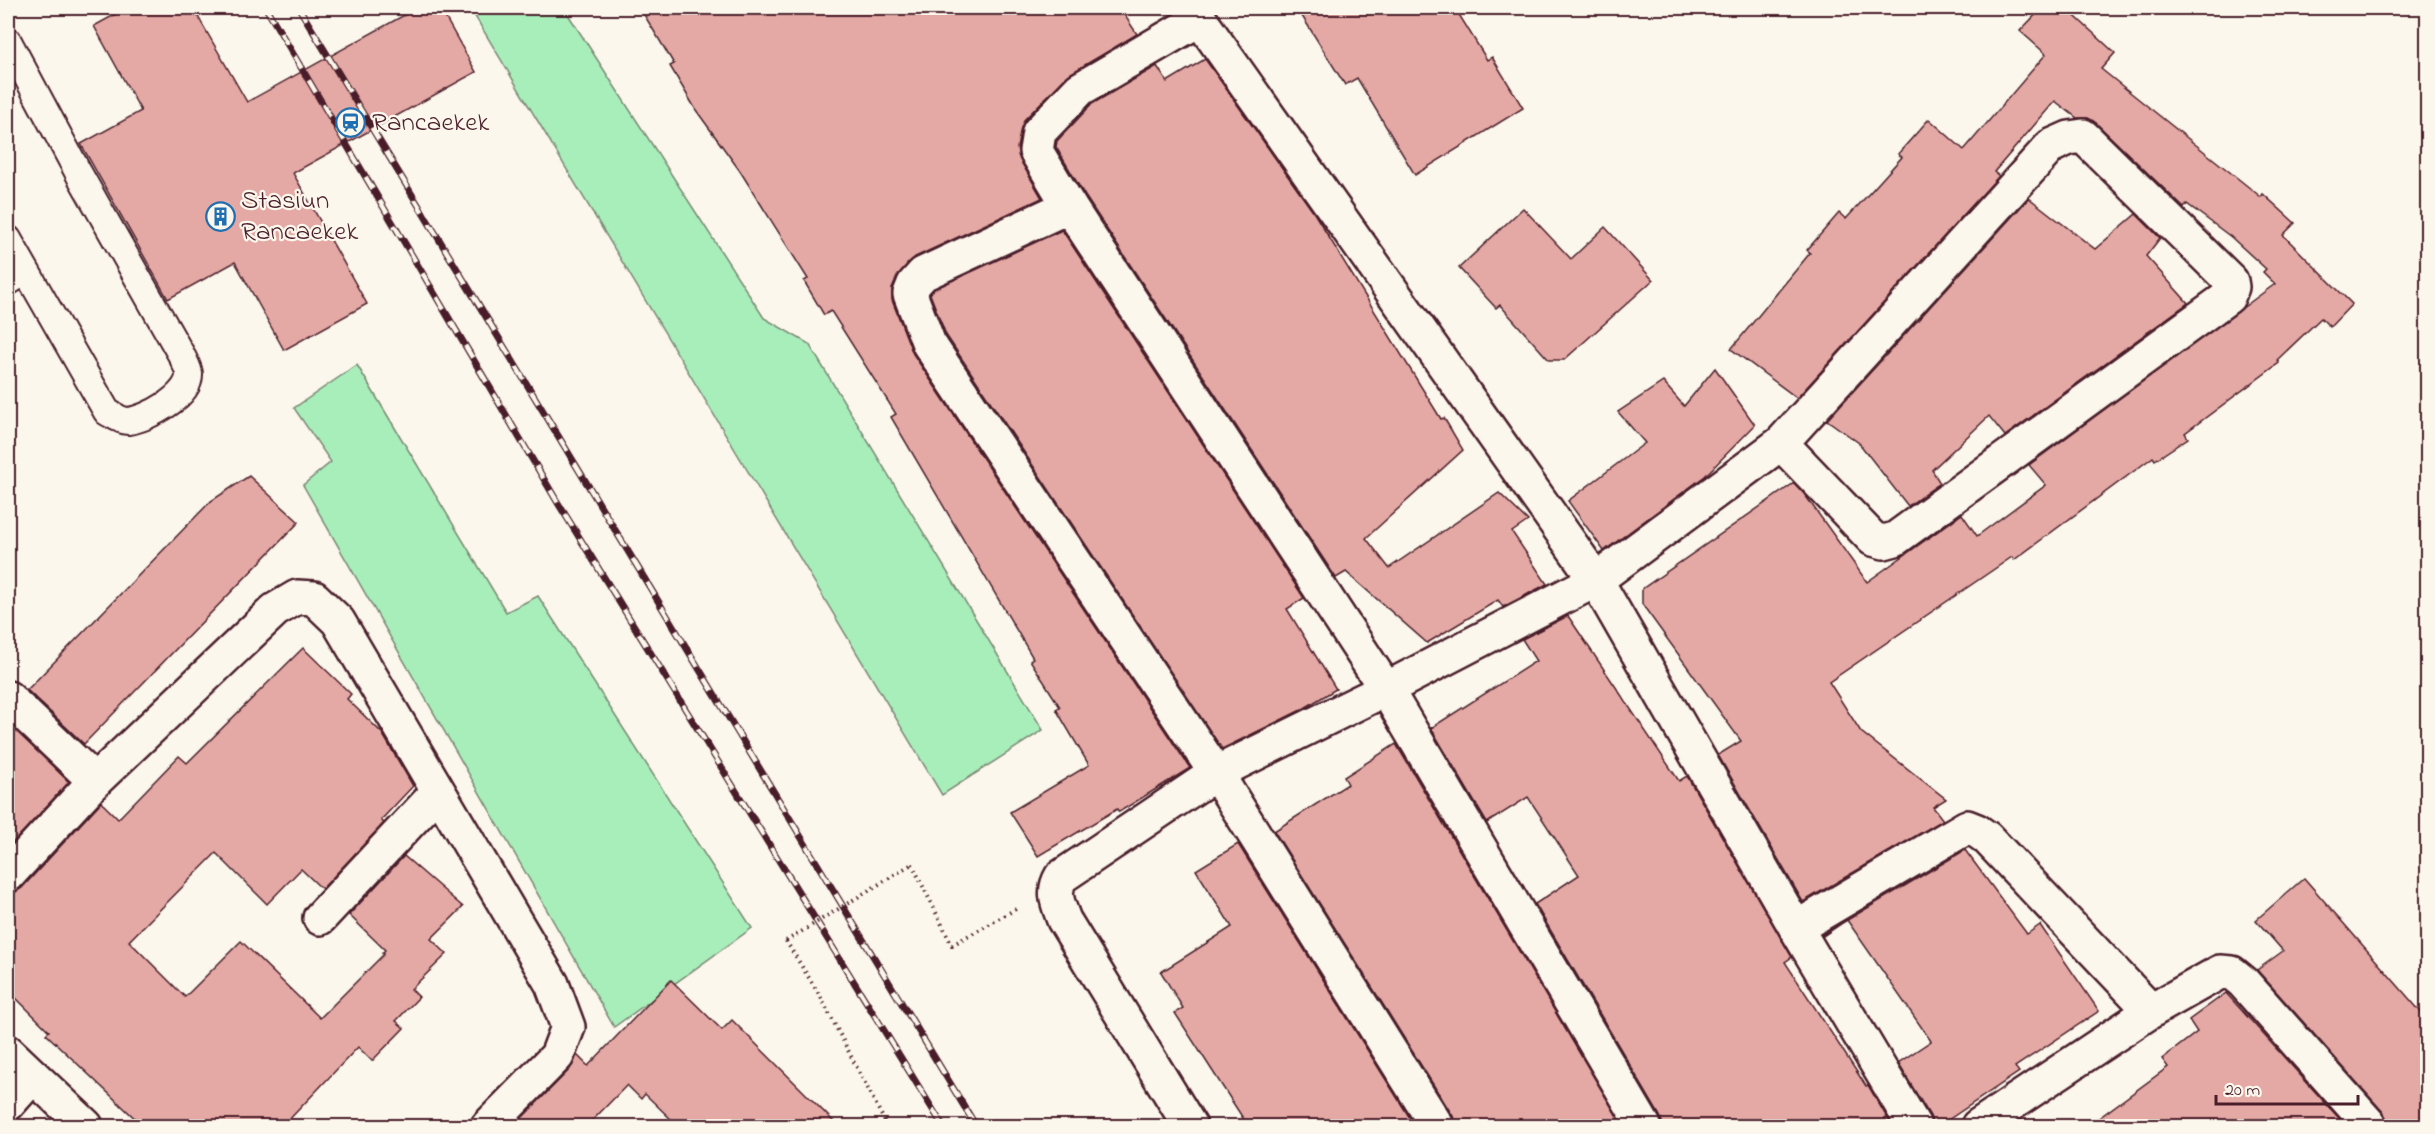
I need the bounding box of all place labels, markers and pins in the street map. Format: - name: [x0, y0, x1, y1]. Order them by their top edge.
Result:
- place label: Rancaekek: [372, 104, 489, 143]
- station icon: Rancaekek: [335, 107, 367, 139]
- place label: Stasiun Rancaekek: [241, 182, 358, 252]
- building icon: Stasiun Rancaekek: [204, 201, 236, 233]

